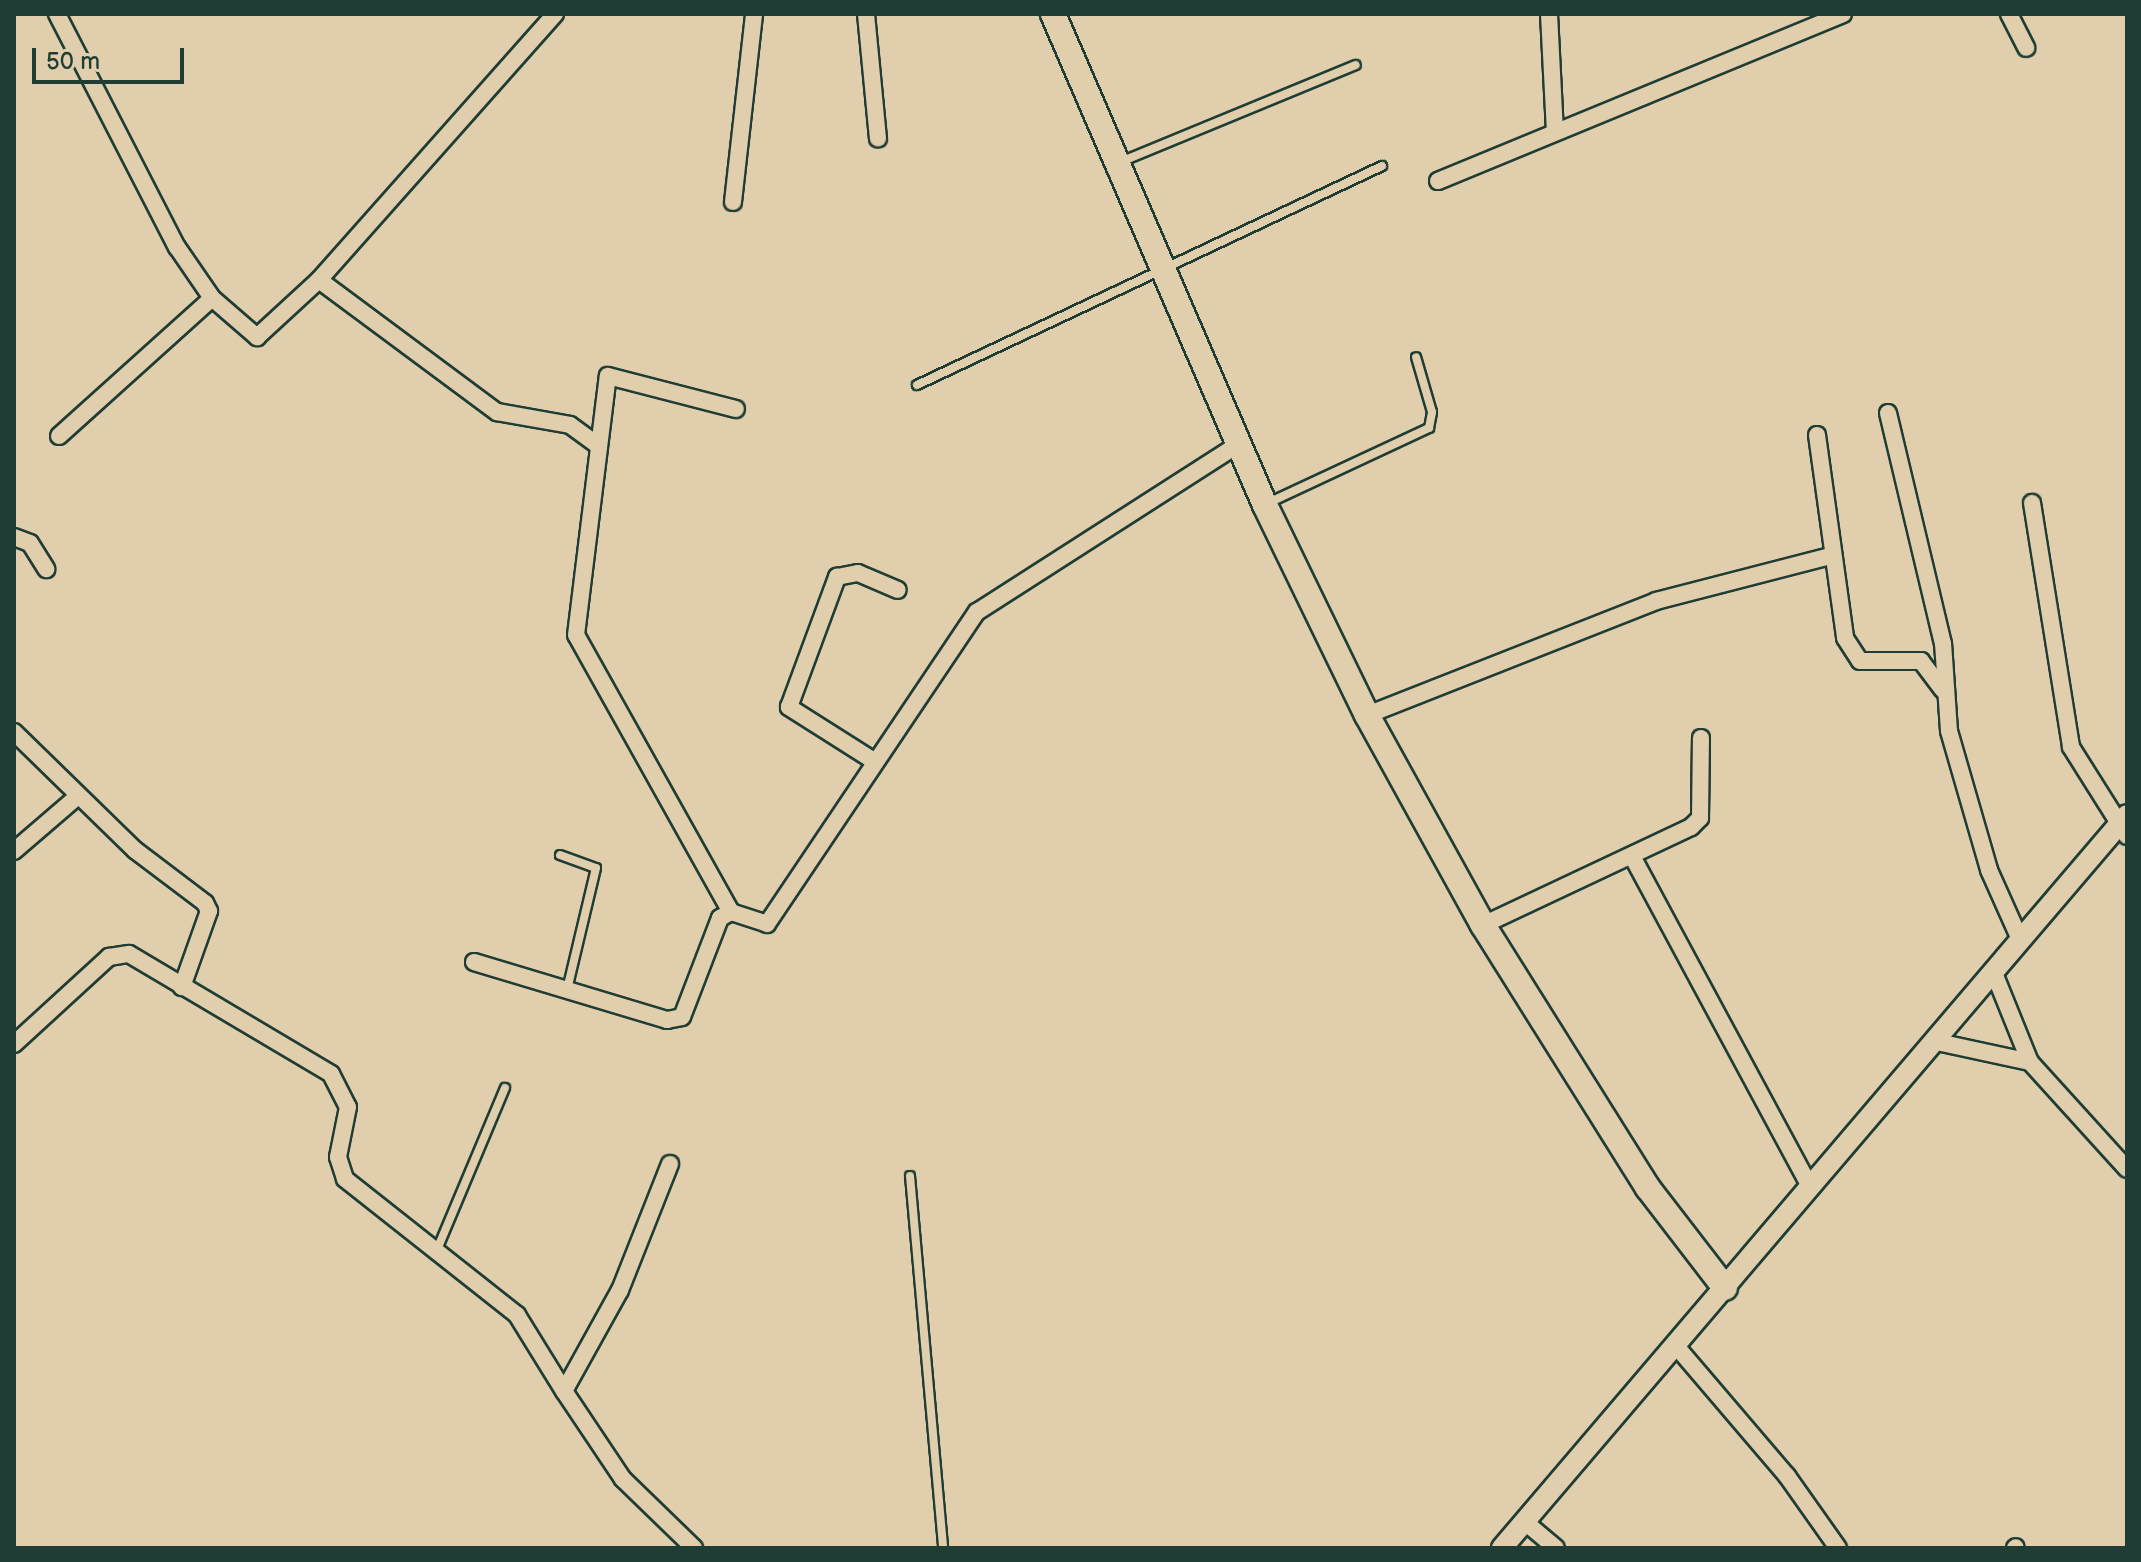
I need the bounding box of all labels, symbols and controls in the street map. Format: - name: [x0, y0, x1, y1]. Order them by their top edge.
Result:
- scale bar: [36, 32, 188, 82]
- text: 50 m: [46, 47, 100, 76]

